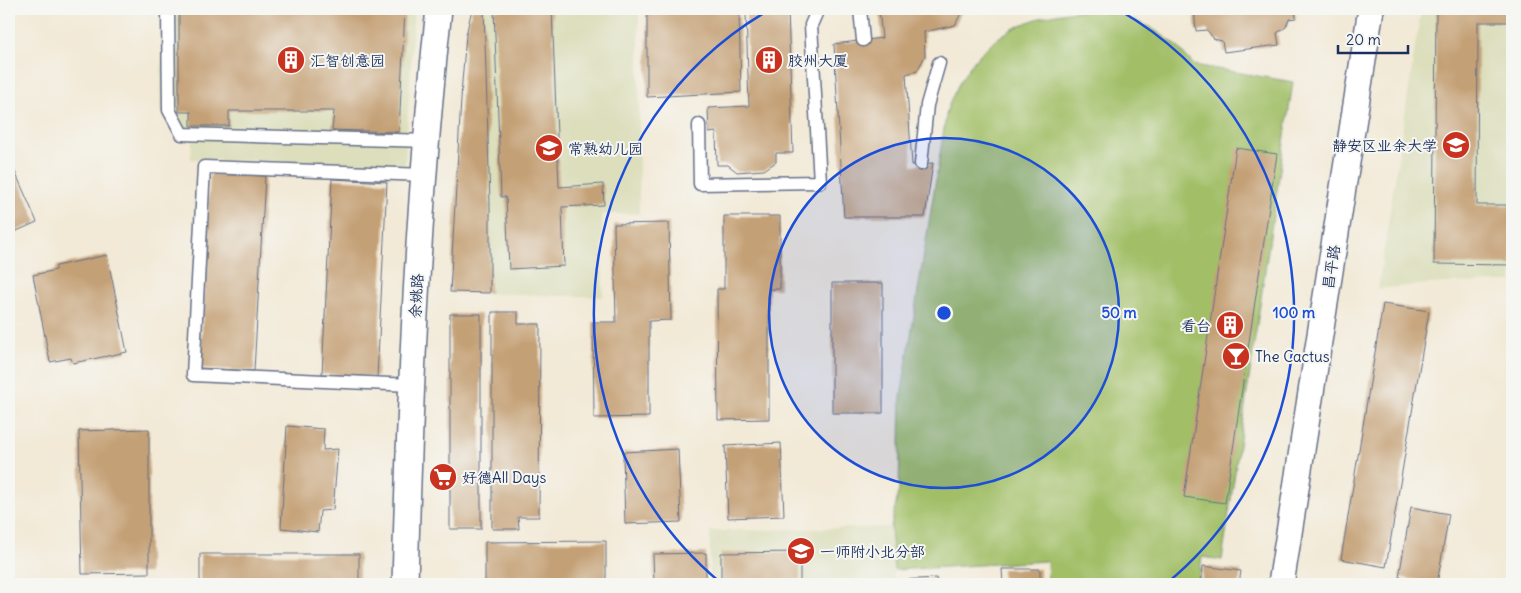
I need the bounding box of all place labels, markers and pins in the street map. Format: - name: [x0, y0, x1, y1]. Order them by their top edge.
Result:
- building icon: 汇智创意园: [276, 45, 306, 75]
- building icon: 胶州大厦: [754, 45, 784, 75]
- place label: 汇智创意园: [310, 51, 385, 70]
- place label: 胶州大厦: [788, 51, 848, 70]
- school or university icon: 静安区业余大学: [1441, 130, 1471, 160]
- school or university icon: 常熟幼儿园: [534, 133, 564, 163]
- place label: 静安区业余大学: [1332, 136, 1437, 155]
- place label: 常熟幼儿园: [568, 139, 643, 158]
- centre of rings: [935, 304, 953, 322]
- building icon: 看台: [1215, 310, 1245, 340]
- place label: 看台: [1181, 316, 1211, 335]
- bar icon: The Cactus: [1221, 341, 1251, 371]
- place label: The Cactus: [1255, 347, 1330, 366]
- supermarket icon: 好德All Days: [428, 462, 458, 492]
- place label: 好德All Days: [462, 468, 547, 487]
- school or university icon: 一师附小北分部: [786, 536, 816, 566]
- place label: 一师附小北分部: [820, 542, 925, 561]

